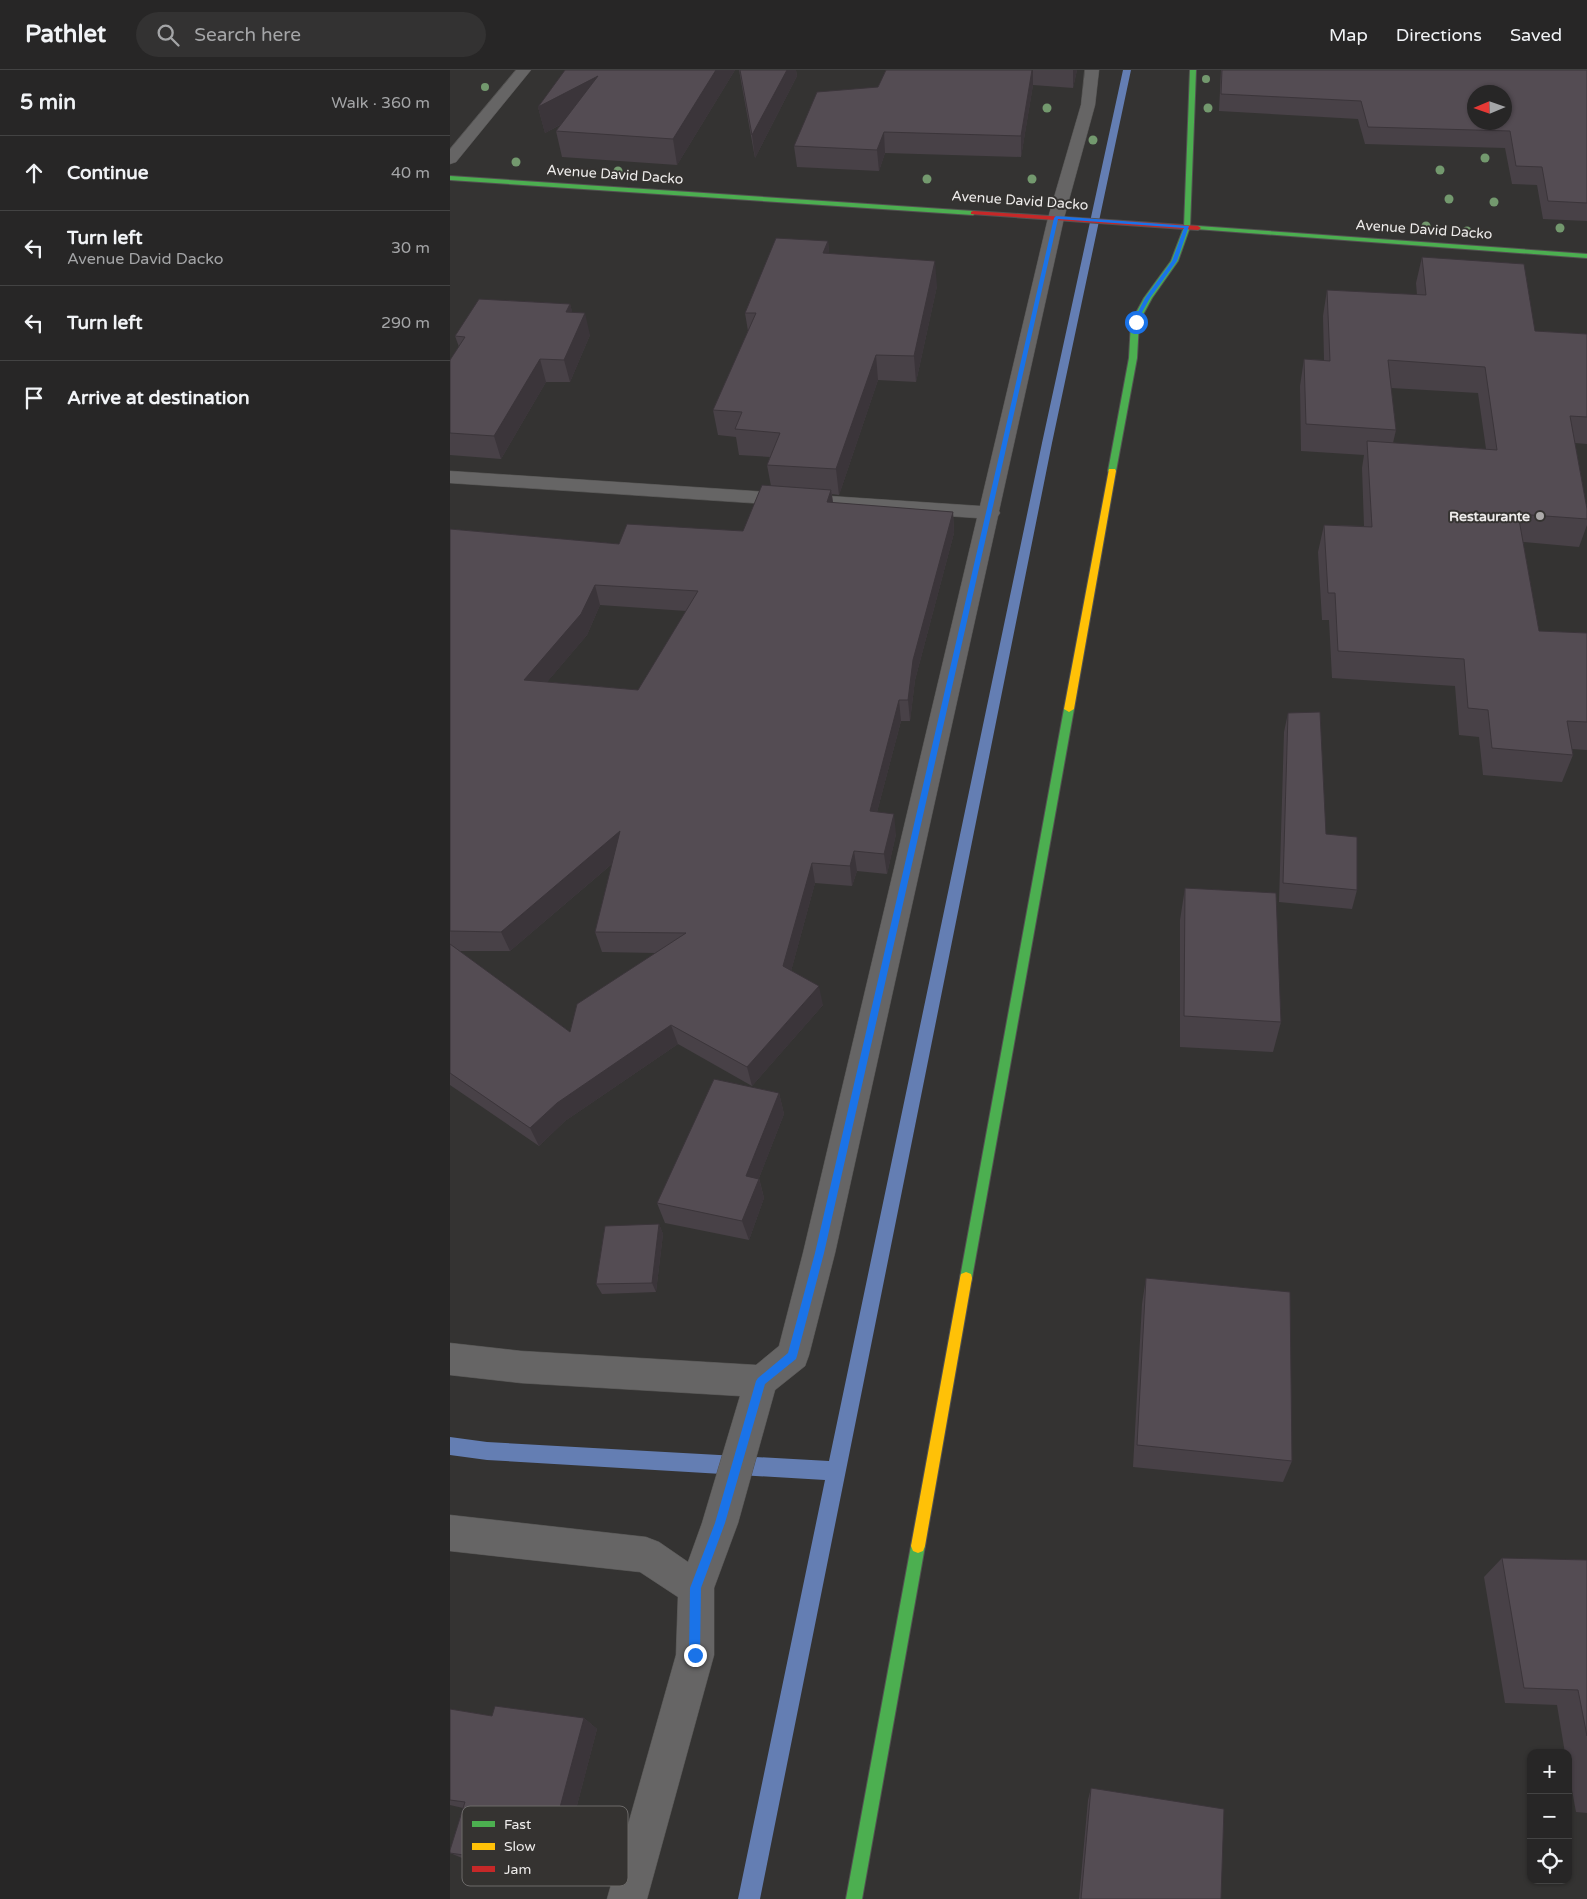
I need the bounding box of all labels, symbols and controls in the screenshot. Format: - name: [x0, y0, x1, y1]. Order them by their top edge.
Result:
- search box: [136, 12, 486, 57]
- text: Pathlet: [25, 20, 106, 49]
- icon: search: [154, 21, 182, 49]
- text: Search here: [194, 24, 301, 46]
- text: Map: [1329, 24, 1368, 46]
- text: Directions: [1396, 24, 1482, 46]
- text: Saved: [1510, 24, 1562, 46]
- north arrow: [1467, 85, 1512, 130]
- text: 5 min: [20, 90, 76, 115]
- text: Walk · 360 m: [331, 93, 430, 113]
- icon: ahead: [20, 159, 48, 187]
- street label: Avenue David Dacko: [546, 161, 684, 188]
- text: Continue: [67, 162, 149, 184]
- text: 40 m: [391, 163, 430, 183]
- street label: Avenue David Dacko: [951, 187, 1089, 214]
- street label: Avenue David Dacko: [1355, 216, 1493, 243]
- text: Turn left: [67, 227, 143, 249]
- icon: left: [20, 234, 48, 262]
- text: 30 m: [391, 238, 430, 258]
- text: Avenue David Dacko: [67, 249, 224, 269]
- icon: left: [20, 309, 48, 337]
- route start: [1125, 311, 1148, 334]
- text: Turn left: [67, 312, 143, 334]
- text: 290 m: [381, 313, 430, 333]
- icon: arrive: [20, 384, 48, 412]
- text: Arrive at destination: [67, 387, 250, 409]
- place label: Restaurante: [1449, 508, 1530, 525]
- marker: Restaurante: [1534, 510, 1546, 522]
- route end: [684, 1644, 707, 1667]
- map controls: [1527, 1749, 1572, 1884]
- button: +: [1527, 1749, 1572, 1794]
- button: −: [1527, 1794, 1572, 1839]
- legend: [462, 1806, 628, 1886]
- text: Fast: [504, 1816, 532, 1833]
- text: Slow: [504, 1838, 536, 1855]
- button: locate: [1527, 1839, 1572, 1884]
- text: Jam: [504, 1861, 531, 1878]

